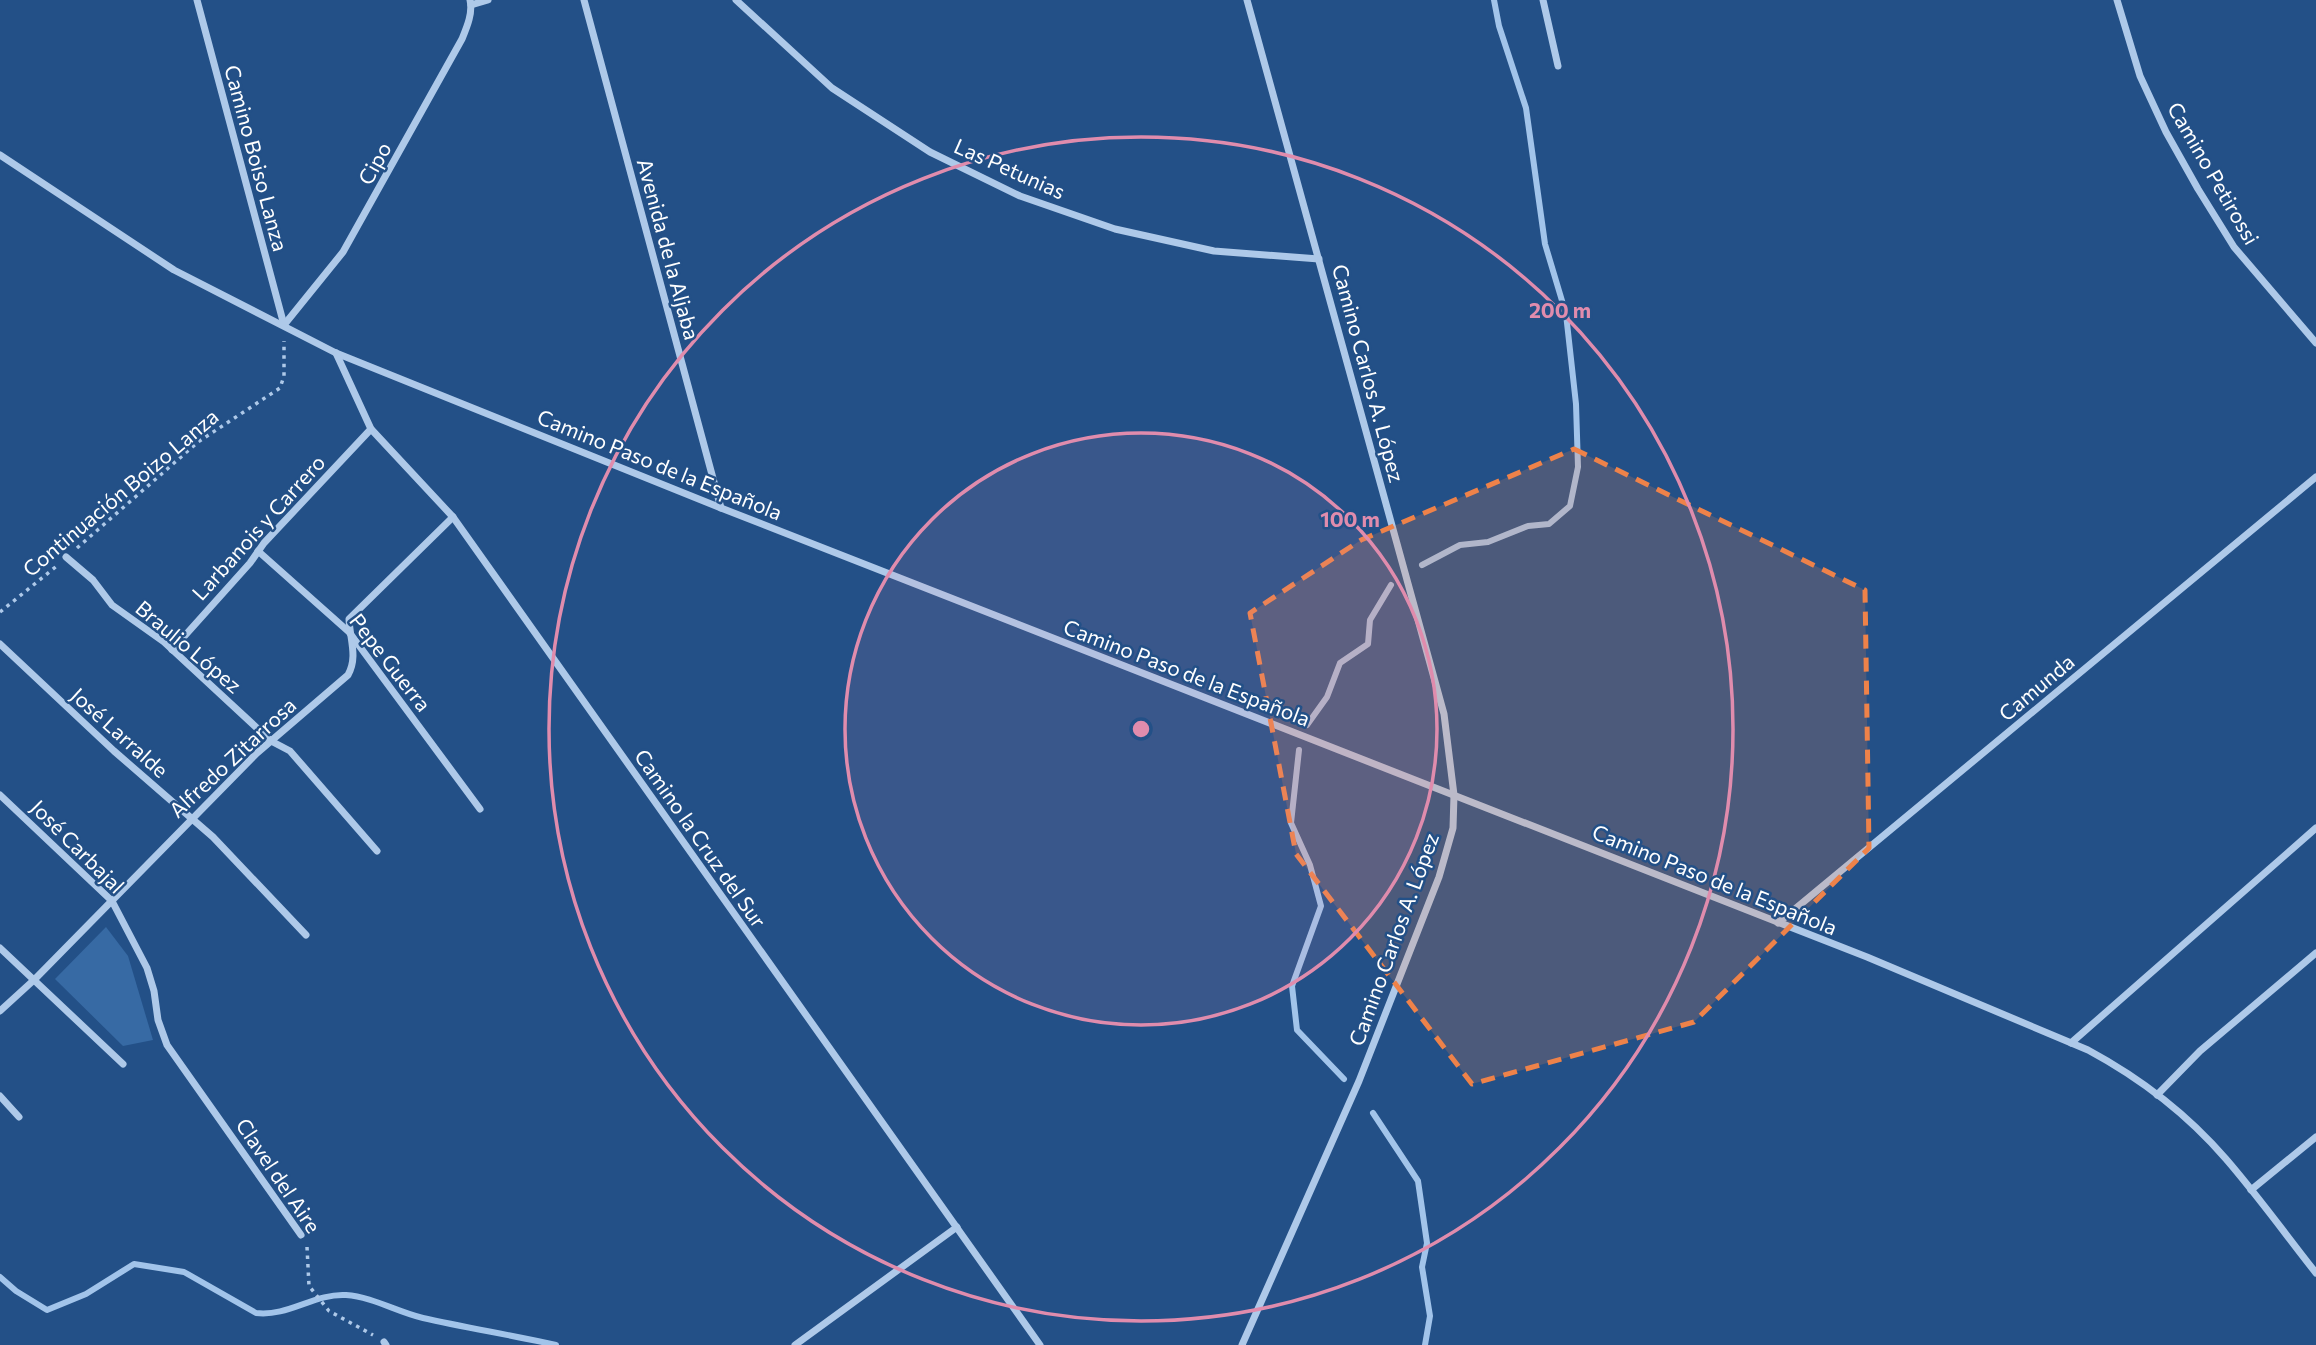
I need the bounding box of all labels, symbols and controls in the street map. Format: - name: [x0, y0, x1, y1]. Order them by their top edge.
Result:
- street label: Camino Boiso Lanza: [220, 62, 294, 254]
- street label: Camino Petirossi: [2163, 97, 2265, 249]
- street label: Las Petunias: [951, 132, 1069, 204]
- street label: Cipo: [352, 137, 396, 189]
- street label: Avenida de la Aljaba: [633, 156, 705, 342]
- street label: Camino Carlos A. López: [1328, 261, 1410, 485]
- text: 200 m: [1529, 297, 1591, 322]
- street label: Continuación Boizo Lanza: [17, 403, 223, 581]
- street label: Camino Paso de la Española: [534, 403, 786, 525]
- street label: Larbanois y Carrero: [186, 449, 330, 605]
- text: 100 m: [1320, 506, 1380, 531]
- street label: Braulio López: [131, 595, 247, 697]
- street label: Pepe Guerra: [345, 608, 437, 716]
- street label: Camino Paso de la Española: [1060, 613, 1314, 731]
- street label: Camunda: [1993, 648, 2079, 726]
- street label: José Larralde: [66, 682, 174, 782]
- street label: Alfredo Zitarrosa: [163, 692, 301, 822]
- centre of rings: [1129, 717, 1153, 741]
- street label: Camino la Cruz del Sur: [630, 744, 772, 932]
- street label: José Carbajal: [26, 794, 130, 898]
- street label: Camino Paso de la Española: [1589, 818, 1841, 940]
- street label: Camino Carlos A. López: [1343, 829, 1443, 1049]
- street label: Clavel del Aire: [231, 1113, 327, 1237]

